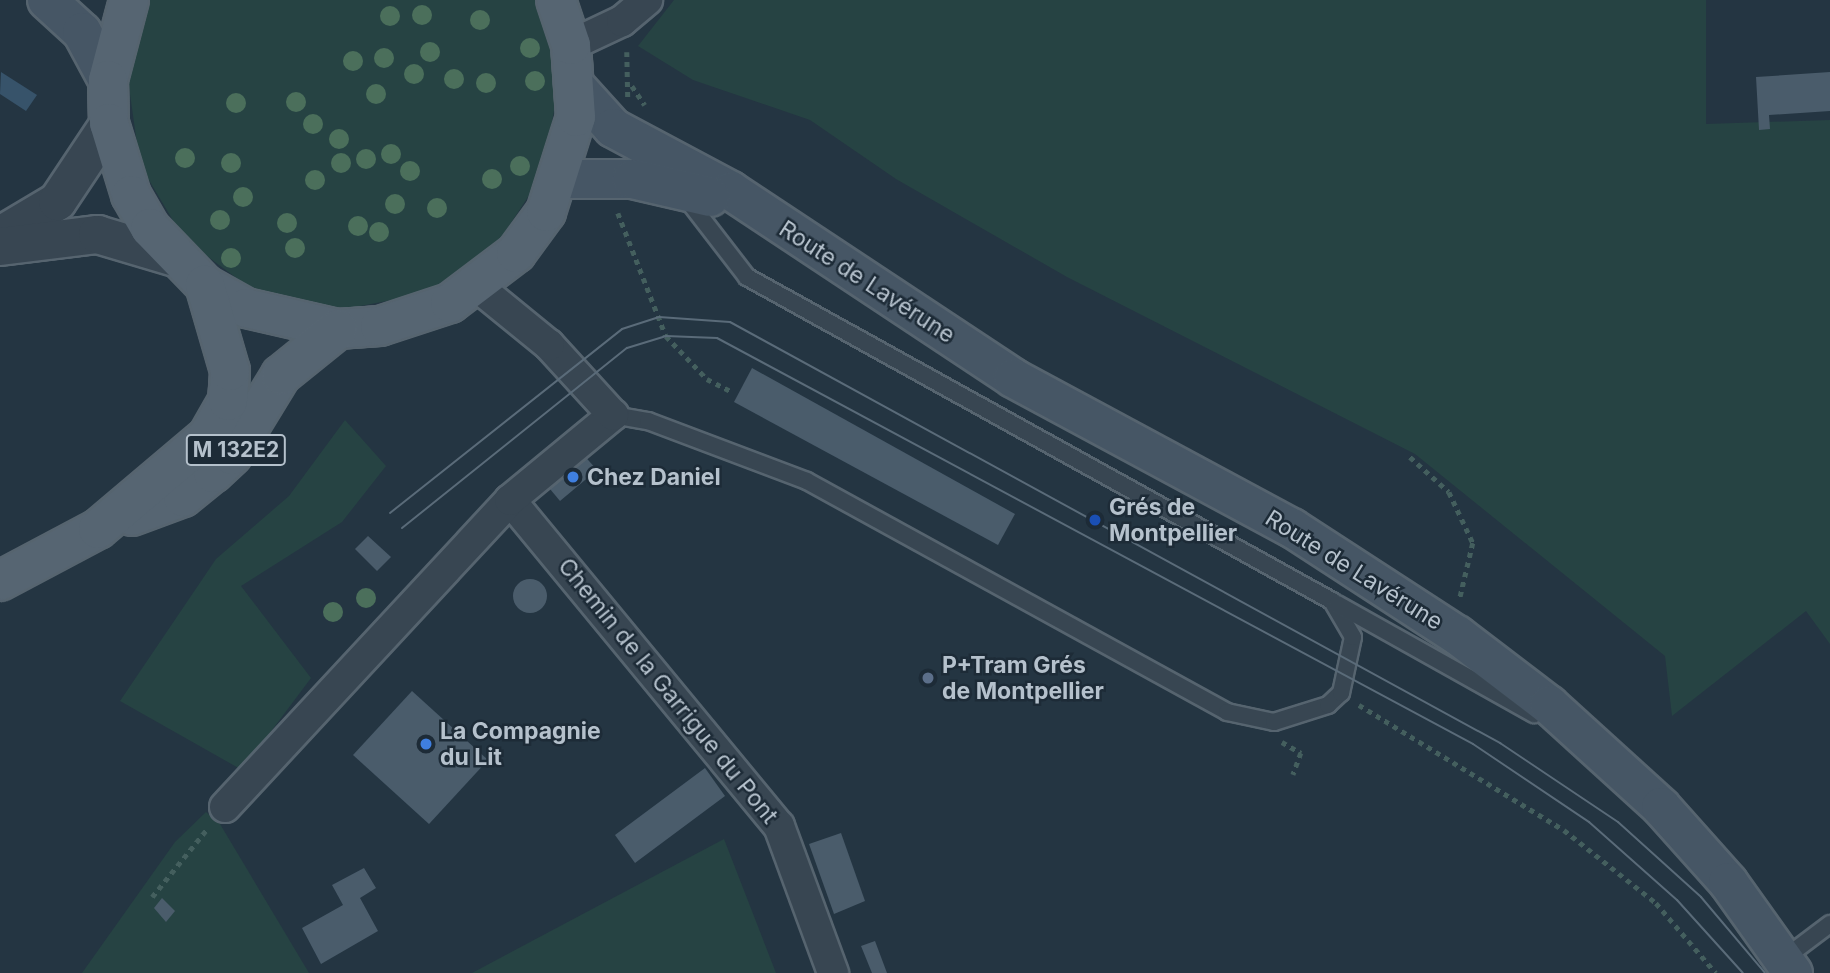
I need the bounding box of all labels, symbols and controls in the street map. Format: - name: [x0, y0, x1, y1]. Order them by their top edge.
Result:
- street label: Route de Lavérune: [774, 215, 960, 349]
- road number: M 132E2: [185, 433, 287, 468]
- place label: Chez Daniel: [587, 463, 721, 491]
- marker: Chez Daniel: [565, 469, 581, 485]
- place label: Grés de Montpellier: [1109, 493, 1237, 547]
- street label: Route de Lavérune: [1260, 504, 1448, 636]
- marker: Grés de Montpellier: [1087, 512, 1103, 528]
- street label: Chemin de la Garrigue du Pont: [552, 553, 784, 829]
- place label: P+Tram Grés de Montpellier: [942, 651, 1104, 705]
- marker: P+Tram Grés de Montpellier: [920, 670, 936, 686]
- place label: La Compagnie du Lit: [440, 717, 601, 771]
- marker: La Compagnie du Lit: [418, 736, 434, 752]

